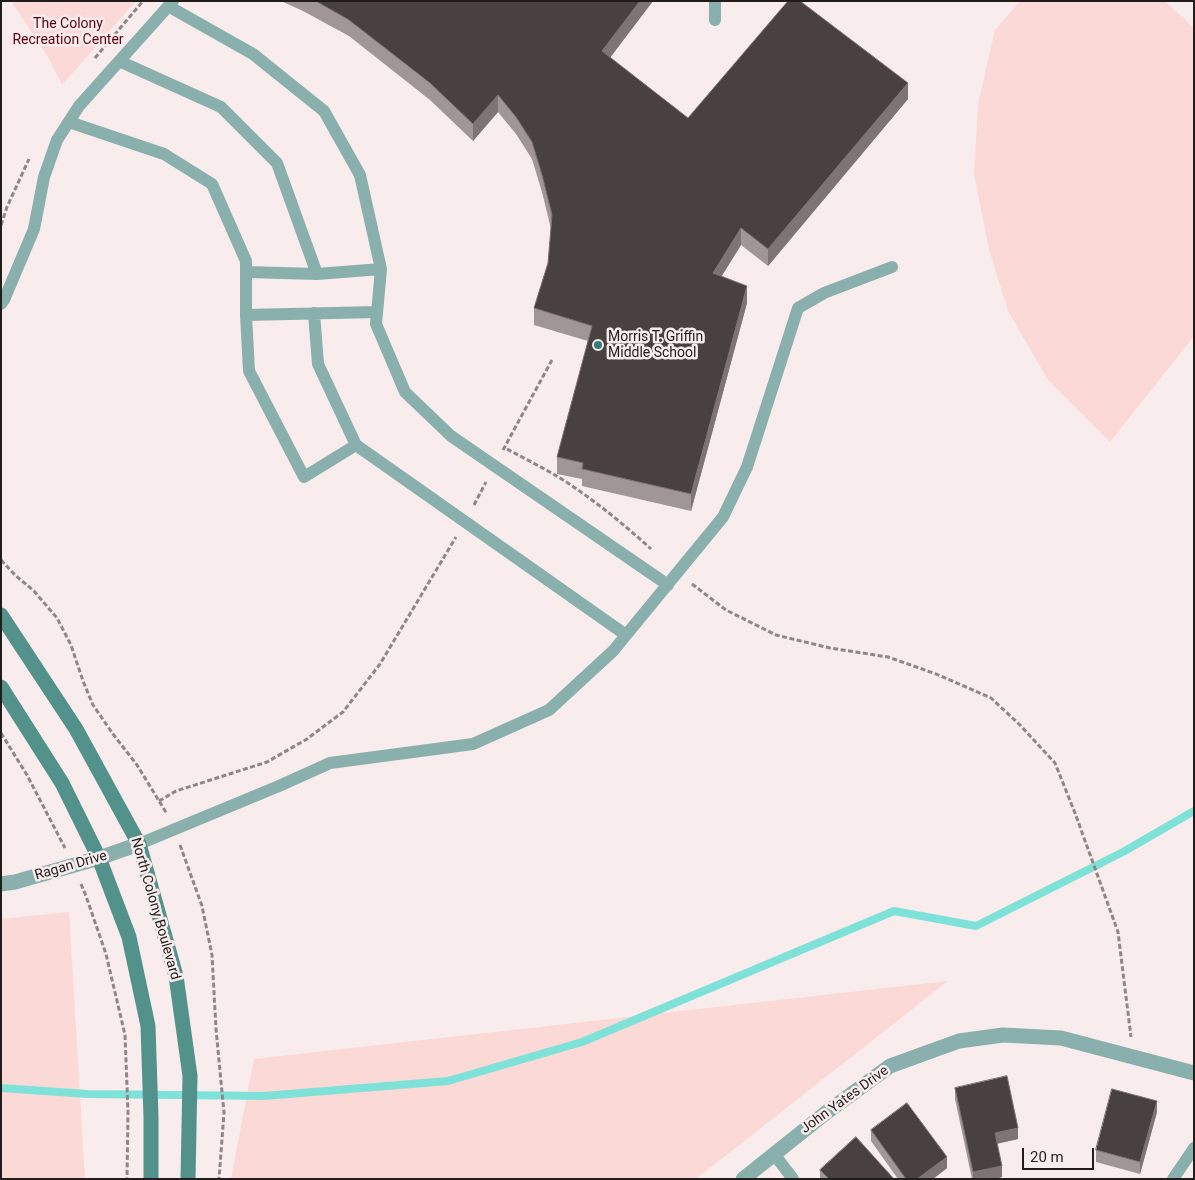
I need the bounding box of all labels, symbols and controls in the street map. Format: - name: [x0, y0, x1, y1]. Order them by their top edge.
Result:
- park label: The Colony Recreation Center: [12, 16, 124, 48]
- place label: Morris T. Griffin Middle School: [608, 329, 703, 362]
- marker: Morris T. Griffin Middle School: [592, 339, 604, 351]
- street label: North Colony Boulevard: [127, 836, 183, 982]
- street label: Ragan Drive: [33, 848, 109, 884]
- street label: John Yates Drive: [798, 1063, 892, 1137]
- scale bar: [1025, 1138, 1098, 1170]
- text: 20 m: [1030, 1148, 1064, 1166]

